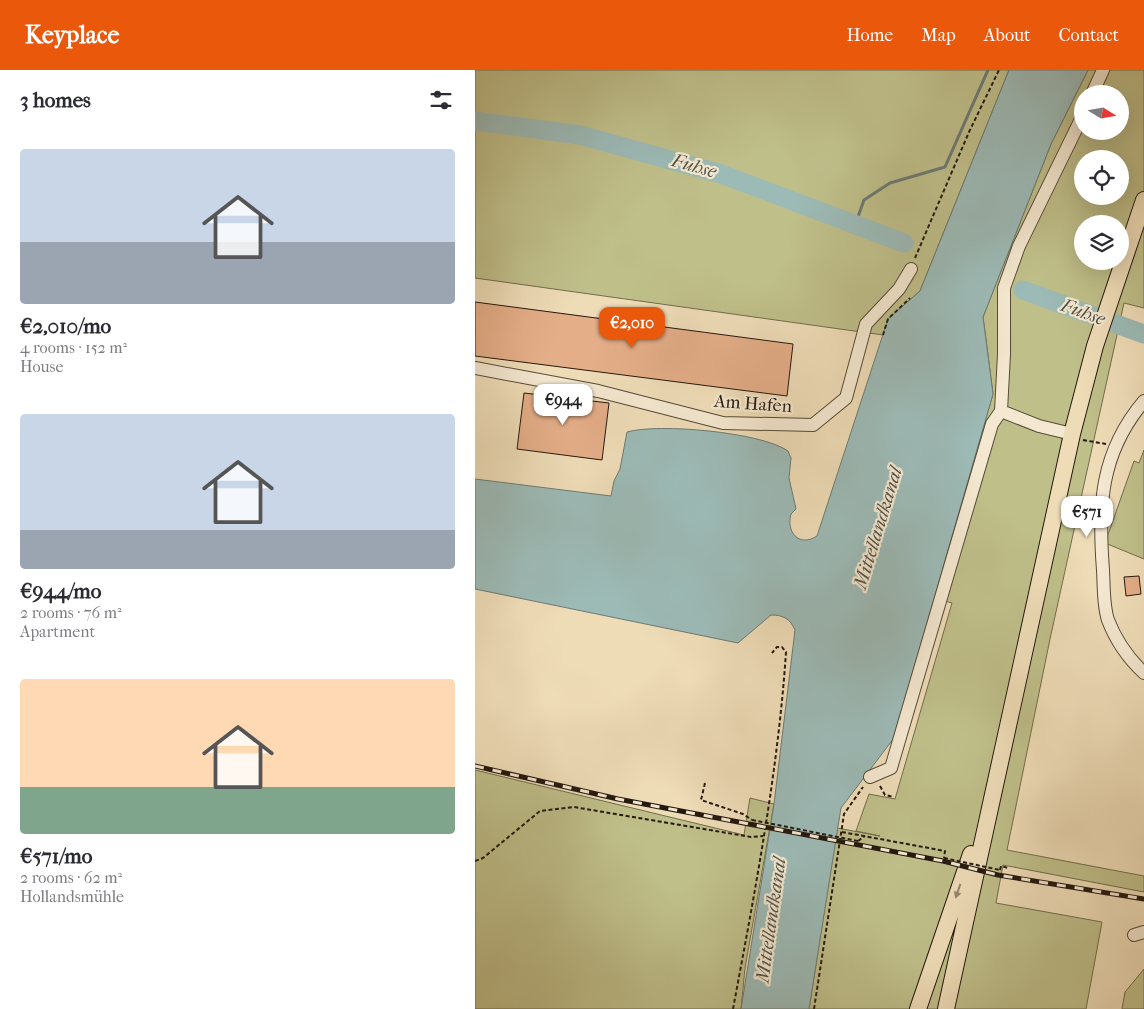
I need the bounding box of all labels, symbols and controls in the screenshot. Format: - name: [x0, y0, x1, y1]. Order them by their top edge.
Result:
- text: Keyplace: [25, 21, 119, 49]
- text: Home: [846, 25, 893, 46]
- text: Map: [921, 25, 956, 46]
- text: About: [984, 25, 1030, 46]
- text: Contact: [1058, 25, 1119, 46]
- north arrow: [1074, 85, 1129, 140]
- map controls: [1074, 85, 1129, 270]
- icon: filters: [427, 86, 455, 114]
- text: 3 homes: [20, 88, 91, 112]
- water label: Fuhse: [668, 149, 720, 183]
- button: locate: [1074, 150, 1129, 205]
- icon: home: [193, 182, 283, 272]
- button: layers: [1074, 215, 1129, 270]
- water label: Fuhse: [1057, 294, 1109, 331]
- pin: €2,010: [591, 306, 673, 349]
- text: €2,010: [610, 313, 654, 332]
- text: €2,010/mo: [20, 314, 111, 338]
- text: 4 rooms · 152 m²: [20, 338, 127, 357]
- text: House: [20, 357, 63, 376]
- pin: €944: [533, 384, 593, 426]
- text: €944: [545, 390, 581, 409]
- street label: Am Hafen: [712, 391, 793, 417]
- icon: home: [193, 447, 283, 537]
- water label: Mittellandkanal: [849, 462, 908, 593]
- pin: €571: [1057, 496, 1117, 538]
- text: €571: [1072, 502, 1102, 521]
- text: €944/mo: [20, 579, 101, 603]
- text: 2 rooms · 76 m²: [20, 603, 121, 622]
- text: Apartment: [20, 622, 95, 641]
- icon: home: [193, 712, 283, 802]
- text: €571/mo: [20, 844, 92, 868]
- water label: Mittellandkanal: [751, 854, 791, 986]
- text: 2 rooms · 62 m²: [20, 868, 122, 887]
- one-way arrow: [954, 884, 962, 899]
- text: Hollandsmühle: [20, 887, 124, 906]

